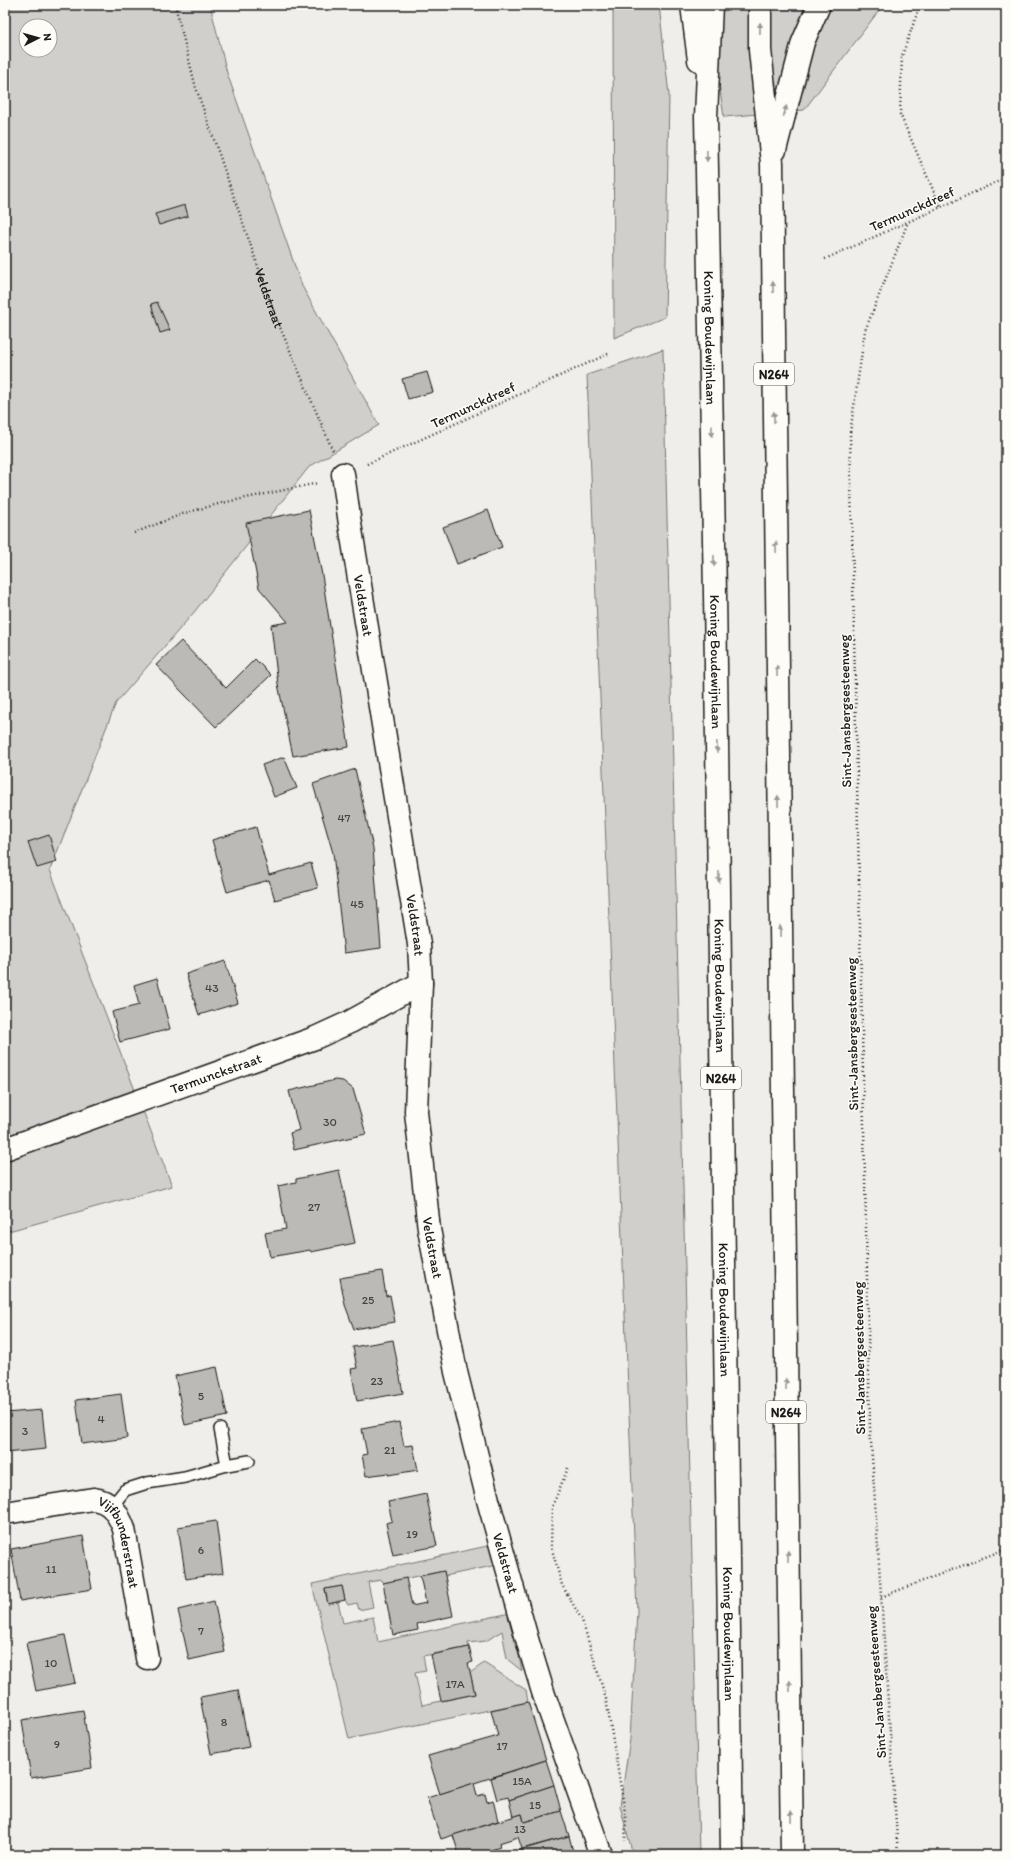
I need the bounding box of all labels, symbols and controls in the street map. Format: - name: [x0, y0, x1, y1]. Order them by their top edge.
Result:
- north arrow: [18, 18, 58, 58]
- one-way arrow: [757, 21, 763, 34]
- text: N: [41, 33, 54, 41]
- one-way arrow: [782, 105, 788, 117]
- one-way arrow: [703, 150, 710, 162]
- street label: Termunckdreef: [867, 183, 958, 236]
- street label: Veldstraat: [250, 266, 287, 331]
- street label: Koning Boudewijnlaan: [700, 271, 719, 405]
- one-way arrow: [770, 280, 776, 293]
- road number: N264: [754, 363, 794, 385]
- street label: Termunckdreef: [428, 378, 519, 432]
- one-way arrow: [771, 410, 777, 423]
- one-way arrow: [709, 425, 715, 438]
- one-way arrow: [772, 541, 779, 553]
- one-way arrow: [711, 555, 717, 568]
- street label: Veldstraat: [349, 573, 376, 638]
- street label: Koning Boudewijnlaan: [706, 595, 725, 729]
- street label: Sint-Jansbergsesteenweg: [836, 633, 855, 788]
- one-way arrow: [774, 664, 780, 677]
- one-way arrow: [714, 741, 720, 754]
- one-way arrow: [775, 794, 781, 807]
- house number: 47: [337, 811, 351, 825]
- one-way arrow: [716, 871, 722, 884]
- street label: Veldstraat: [402, 893, 428, 956]
- house number: 45: [350, 897, 364, 911]
- street label: Koning Boudewijnlaan: [710, 919, 729, 1053]
- one-way arrow: [777, 924, 783, 937]
- street label: Sint-Jansbergsesteenweg: [843, 956, 862, 1111]
- house number: 43: [205, 981, 219, 995]
- street label: Termunckstraat: [168, 1050, 264, 1098]
- road number: N264: [701, 1067, 741, 1089]
- house number: 30: [323, 1115, 337, 1129]
- house number: 27: [308, 1200, 320, 1214]
- street label: Veldstraat: [419, 1216, 446, 1280]
- street label: Koning Boudewijnlaan: [715, 1242, 734, 1377]
- street label: Sint-Jansbergsesteenweg: [850, 1280, 869, 1435]
- house number: 25: [362, 1293, 374, 1307]
- house number: 23: [371, 1374, 384, 1388]
- one-way arrow: [783, 1377, 789, 1390]
- house number: 5: [198, 1389, 204, 1403]
- road number: N264: [766, 1401, 806, 1423]
- house number: 4: [97, 1412, 105, 1426]
- house number: 3: [22, 1424, 29, 1438]
- house number: 21: [384, 1443, 396, 1457]
- street label: Vijfbunderstraat: [96, 1492, 142, 1590]
- house number: 19: [406, 1527, 418, 1541]
- street label: Veldstraat: [489, 1531, 522, 1595]
- house number: 6: [198, 1543, 204, 1557]
- one-way arrow: [785, 1549, 791, 1562]
- house number: 11: [45, 1562, 57, 1576]
- street label: Koning Boudewijnlaan: [719, 1566, 738, 1701]
- street label: Sint-Jansbergsesteenweg: [863, 1604, 890, 1759]
- house number: 7: [198, 1624, 204, 1638]
- house number: 10: [45, 1656, 57, 1670]
- house number: 17A: [445, 1677, 465, 1691]
- one-way arrow: [787, 1679, 793, 1692]
- house number: 8: [221, 1715, 228, 1729]
- house number: 9: [54, 1737, 60, 1751]
- house number: 17: [496, 1739, 508, 1753]
- house number: 15A: [512, 1774, 532, 1788]
- house number: 15: [529, 1798, 541, 1812]
- one-way arrow: [788, 1810, 795, 1822]
- house number: 13: [514, 1822, 527, 1836]

